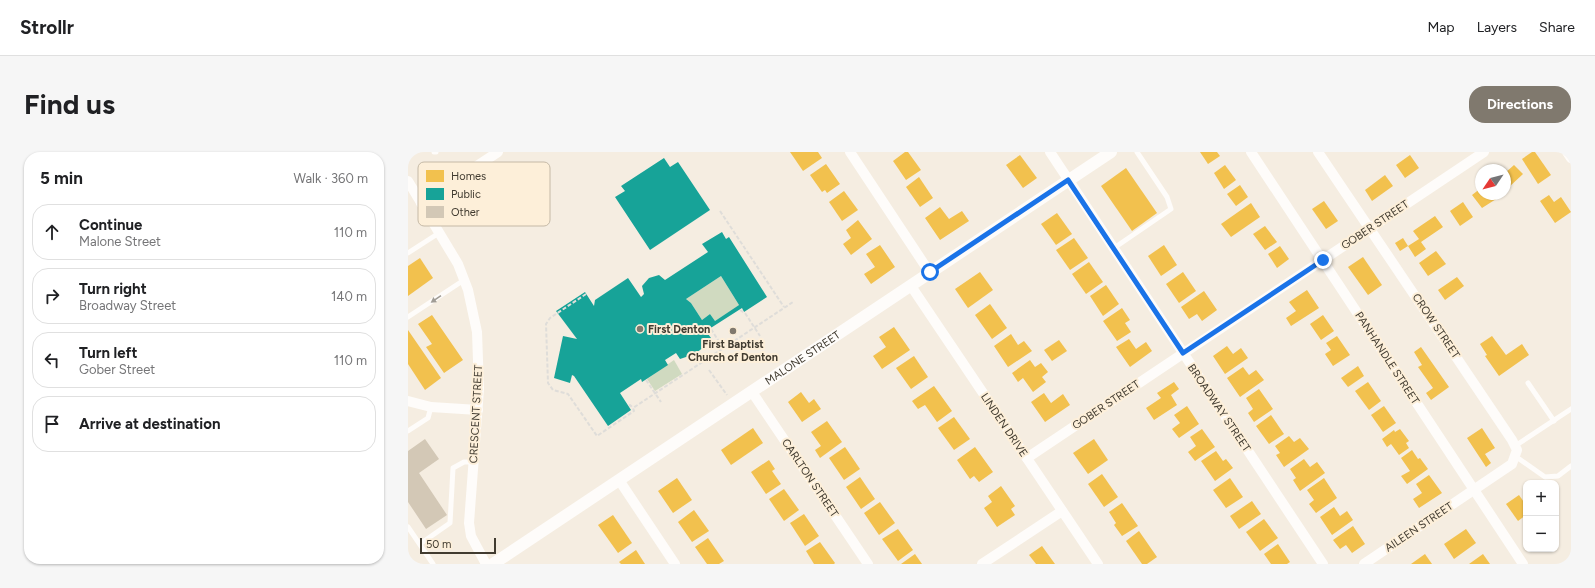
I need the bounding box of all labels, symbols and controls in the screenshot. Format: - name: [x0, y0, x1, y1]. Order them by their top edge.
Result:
- text: Strollr: [20, 16, 74, 39]
- text: Map: [1427, 19, 1455, 36]
- text: Layers: [1477, 19, 1517, 36]
- text: Share: [1539, 19, 1575, 36]
- button: Directions: [1469, 86, 1571, 123]
- text: Find us: [24, 87, 115, 121]
- legend: [418, 162, 550, 226]
- north arrow: [1475, 164, 1511, 200]
- text: 5 min: [40, 168, 83, 188]
- text: Homes: [451, 170, 486, 183]
- text: Walk · 360 m: [293, 171, 368, 186]
- text: Public: [451, 188, 481, 201]
- street label: GOBER STREET: [1339, 198, 1411, 252]
- text: Other: [451, 206, 480, 219]
- text: Continue: [79, 216, 142, 234]
- icon: ahead: [41, 221, 63, 243]
- text: 110 m: [334, 225, 367, 240]
- text: Malone Street: [79, 234, 161, 249]
- route end: [1314, 251, 1332, 269]
- route start: [921, 263, 939, 281]
- text: Turn right: [79, 280, 147, 298]
- icon: right: [41, 285, 63, 307]
- text: 140 m: [331, 289, 367, 304]
- street label: CROW STREET: [1410, 291, 1462, 361]
- one-way arrow: [431, 295, 441, 303]
- text: Broadway Street: [79, 298, 176, 313]
- street label: PANHANDLE STREET: [1352, 309, 1422, 407]
- place label: First Denton: [648, 323, 710, 336]
- marker: First Denton: [635, 324, 645, 334]
- marker: First Baptist Church of Denton: [728, 326, 738, 336]
- street label: MALONE STREET: [763, 328, 843, 387]
- place label: First Baptist Church of Denton: [688, 338, 778, 364]
- text: Turn left: [79, 344, 137, 362]
- icon: left: [41, 349, 63, 371]
- text: 110 m: [334, 353, 367, 368]
- text: Gober Street: [79, 362, 155, 377]
- street label: BROADWAY STREET: [1185, 362, 1253, 454]
- street label: CRESCENT STREET: [467, 364, 485, 464]
- street label: GOBER STREET: [1070, 378, 1142, 432]
- street label: LINDEN DRIVE: [978, 391, 1030, 459]
- icon: arrive: [41, 413, 63, 435]
- text: Arrive at destination: [79, 415, 220, 433]
- street label: CARLTON STREET: [779, 436, 841, 520]
- map controls: [1523, 480, 1559, 552]
- button: +: [1523, 480, 1559, 516]
- street label: AILEEN STREET: [1383, 499, 1455, 555]
- button: −: [1523, 516, 1559, 552]
- scale bar: [420, 536, 496, 555]
- text: 50 m: [426, 538, 451, 551]

